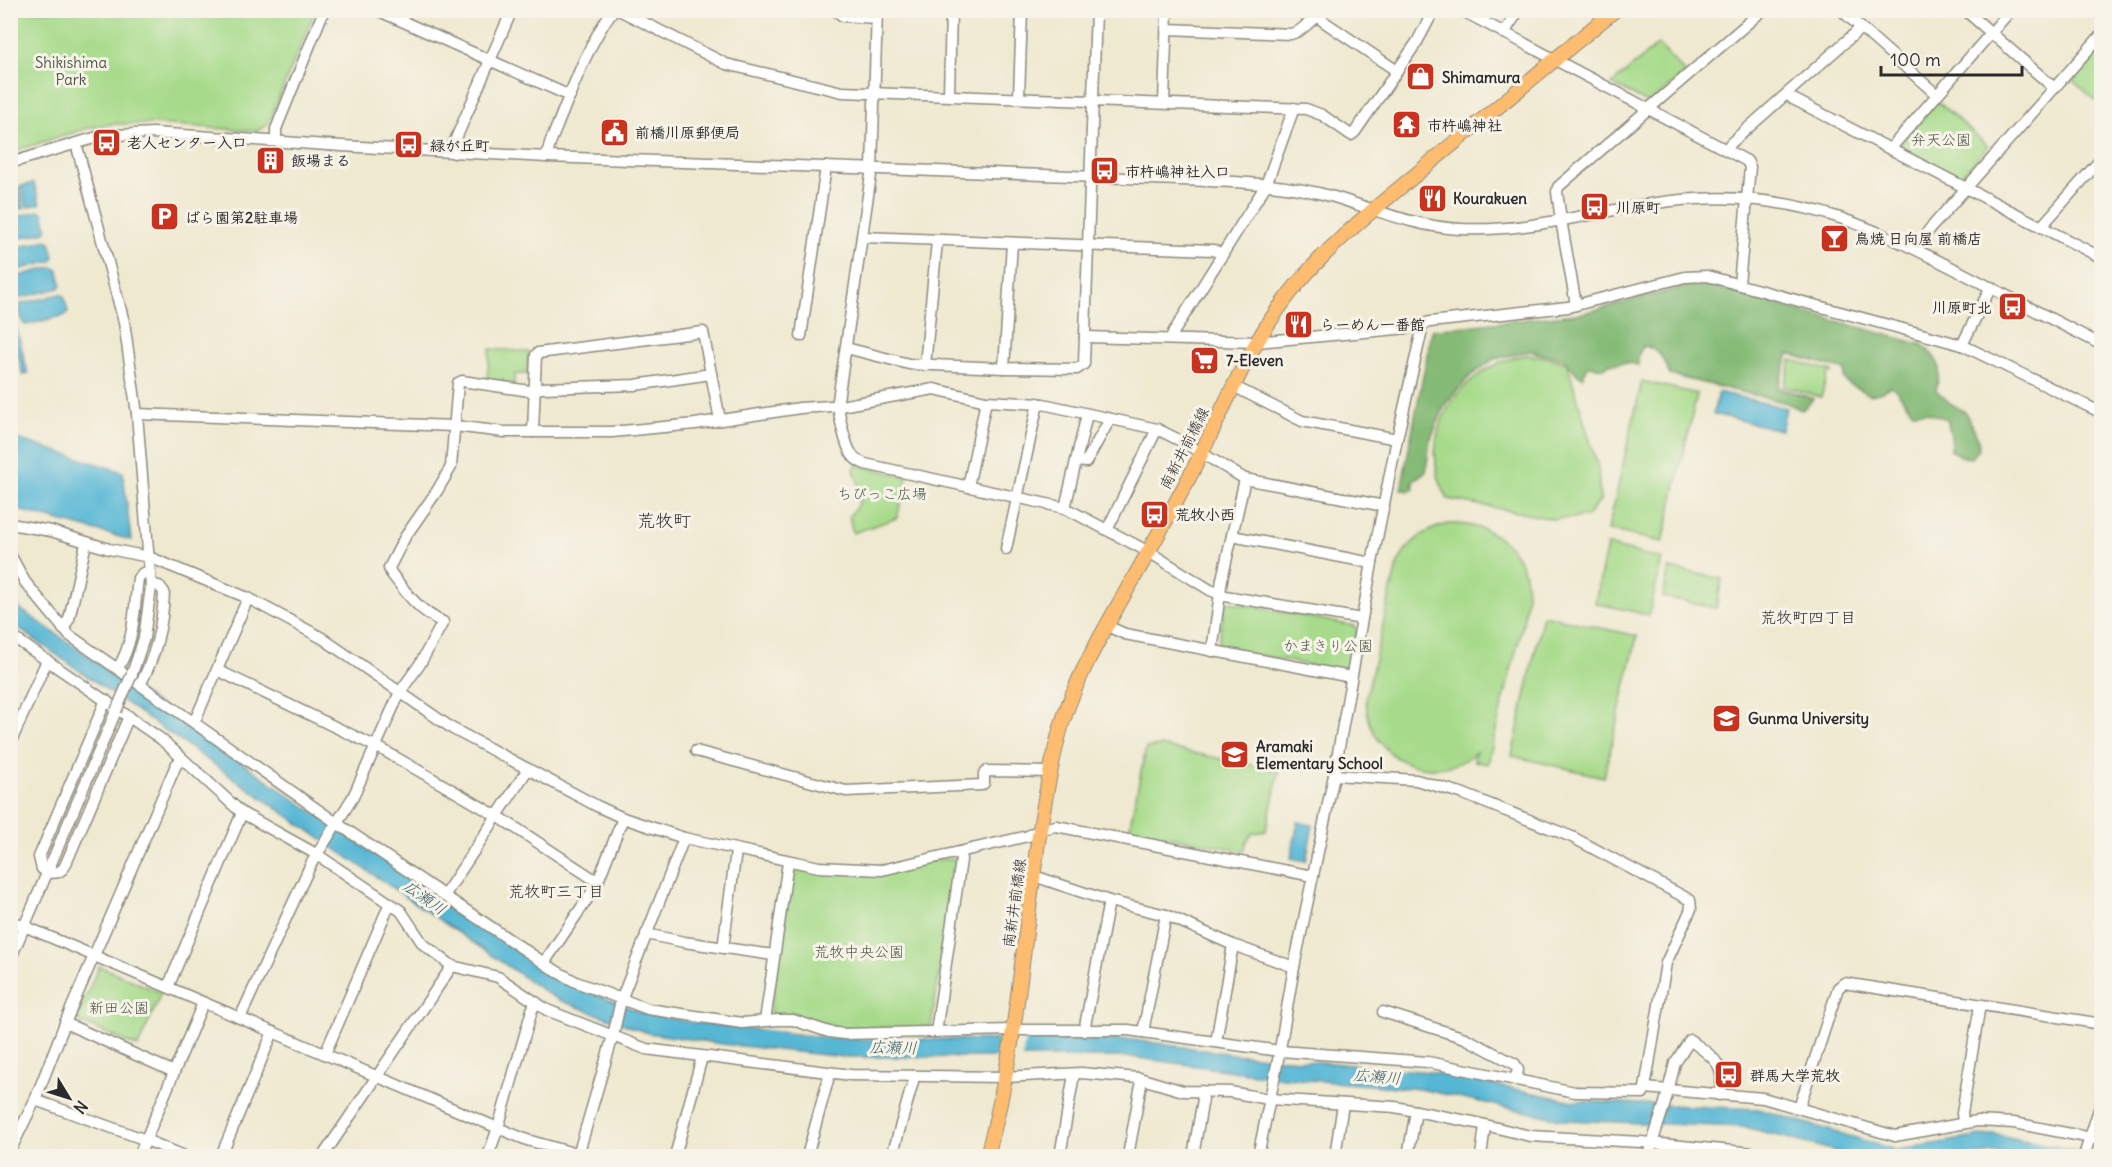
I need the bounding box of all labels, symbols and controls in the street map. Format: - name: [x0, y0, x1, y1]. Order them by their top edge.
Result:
- scale bar: [1881, 39, 2022, 77]
- text: 100 m: [1890, 48, 1941, 71]
- park label: Shikishima Park: [35, 53, 107, 89]
- shop icon: Shimamura: [1405, 61, 1437, 93]
- place label: Shimamura: [1442, 68, 1521, 87]
- temple icon: 市杵嶋神社: [1390, 109, 1422, 141]
- public building icon: 前橋川原郵便局: [598, 116, 630, 148]
- place label: 市杵嶋神社: [1427, 116, 1502, 135]
- place label: 前橋川原郵便局: [635, 123, 740, 142]
- bus stop icon: 老人センター入口: [90, 126, 122, 158]
- bus stop icon: 緑が丘町: [393, 129, 425, 161]
- park label: 弁天公園: [1911, 130, 1971, 149]
- place label: 老人センター入口: [127, 133, 247, 152]
- place label: 緑が丘町: [430, 136, 490, 155]
- building icon: 飯場まる: [254, 144, 286, 176]
- place label: 飯場まる: [291, 151, 351, 170]
- bus stop icon: 市杵嶋神社入口: [1088, 155, 1120, 187]
- place label: 市杵嶋神社入口: [1125, 162, 1230, 181]
- restaurant icon: Kourakuen: [1416, 182, 1448, 214]
- place label: Kourakuen: [1453, 189, 1527, 208]
- bus stop icon: 川原町: [1579, 191, 1611, 223]
- place label: 川原町: [1616, 198, 1661, 217]
- parking icon: ばら園第2駐車場: [148, 201, 180, 233]
- place label: ばら園第2駐車場: [185, 208, 298, 227]
- bar icon: 鳥焼 日向屋 前橋店: [1818, 222, 1850, 254]
- place label: 鳥焼 日向屋 前橋店: [1855, 229, 1982, 248]
- bus stop icon: 川原町北: [1997, 291, 2029, 323]
- place label: 川原町北: [1932, 298, 1992, 317]
- restaurant icon: らーめん一番館: [1283, 308, 1315, 340]
- place label: らーめん一番館: [1320, 315, 1425, 334]
- supermarket icon: 7-Eleven: [1189, 344, 1221, 376]
- place label: 7-Eleven: [1226, 351, 1284, 370]
- street label: 南新井前橋線: [1155, 404, 1213, 492]
- park label: ちびっこ広場: [837, 484, 927, 503]
- bus stop icon: 荒牧小西: [1138, 498, 1170, 530]
- place label: 荒牧小西: [1175, 505, 1235, 524]
- district label: 荒牧町: [637, 509, 691, 532]
- district label: 荒牧町四丁目: [1760, 607, 1856, 627]
- park label: かまきり公園: [1283, 636, 1373, 655]
- school or university icon: Gunma University: [1711, 702, 1743, 734]
- place label: Gunma University: [1748, 709, 1869, 729]
- place label: Aramaki Elementary School: [1256, 737, 1383, 774]
- school or university icon: Aramaki Elementary School: [1219, 739, 1251, 771]
- street label: 南新井前橋線: [998, 857, 1030, 949]
- water label: 広瀬川: [400, 875, 450, 919]
- district label: 荒牧町三丁目: [508, 881, 604, 901]
- park label: 荒牧中央公園: [814, 942, 904, 961]
- park label: 新田公園: [89, 998, 149, 1017]
- water label: 広瀬川: [869, 1037, 917, 1057]
- bus stop icon: 群馬大学荒牧: [1713, 1059, 1745, 1091]
- water label: 広瀬川: [1352, 1064, 1402, 1088]
- place label: 群馬大学荒牧: [1750, 1066, 1840, 1085]
- north arrow: [39, 1068, 99, 1128]
- text: N: [70, 1097, 92, 1118]

